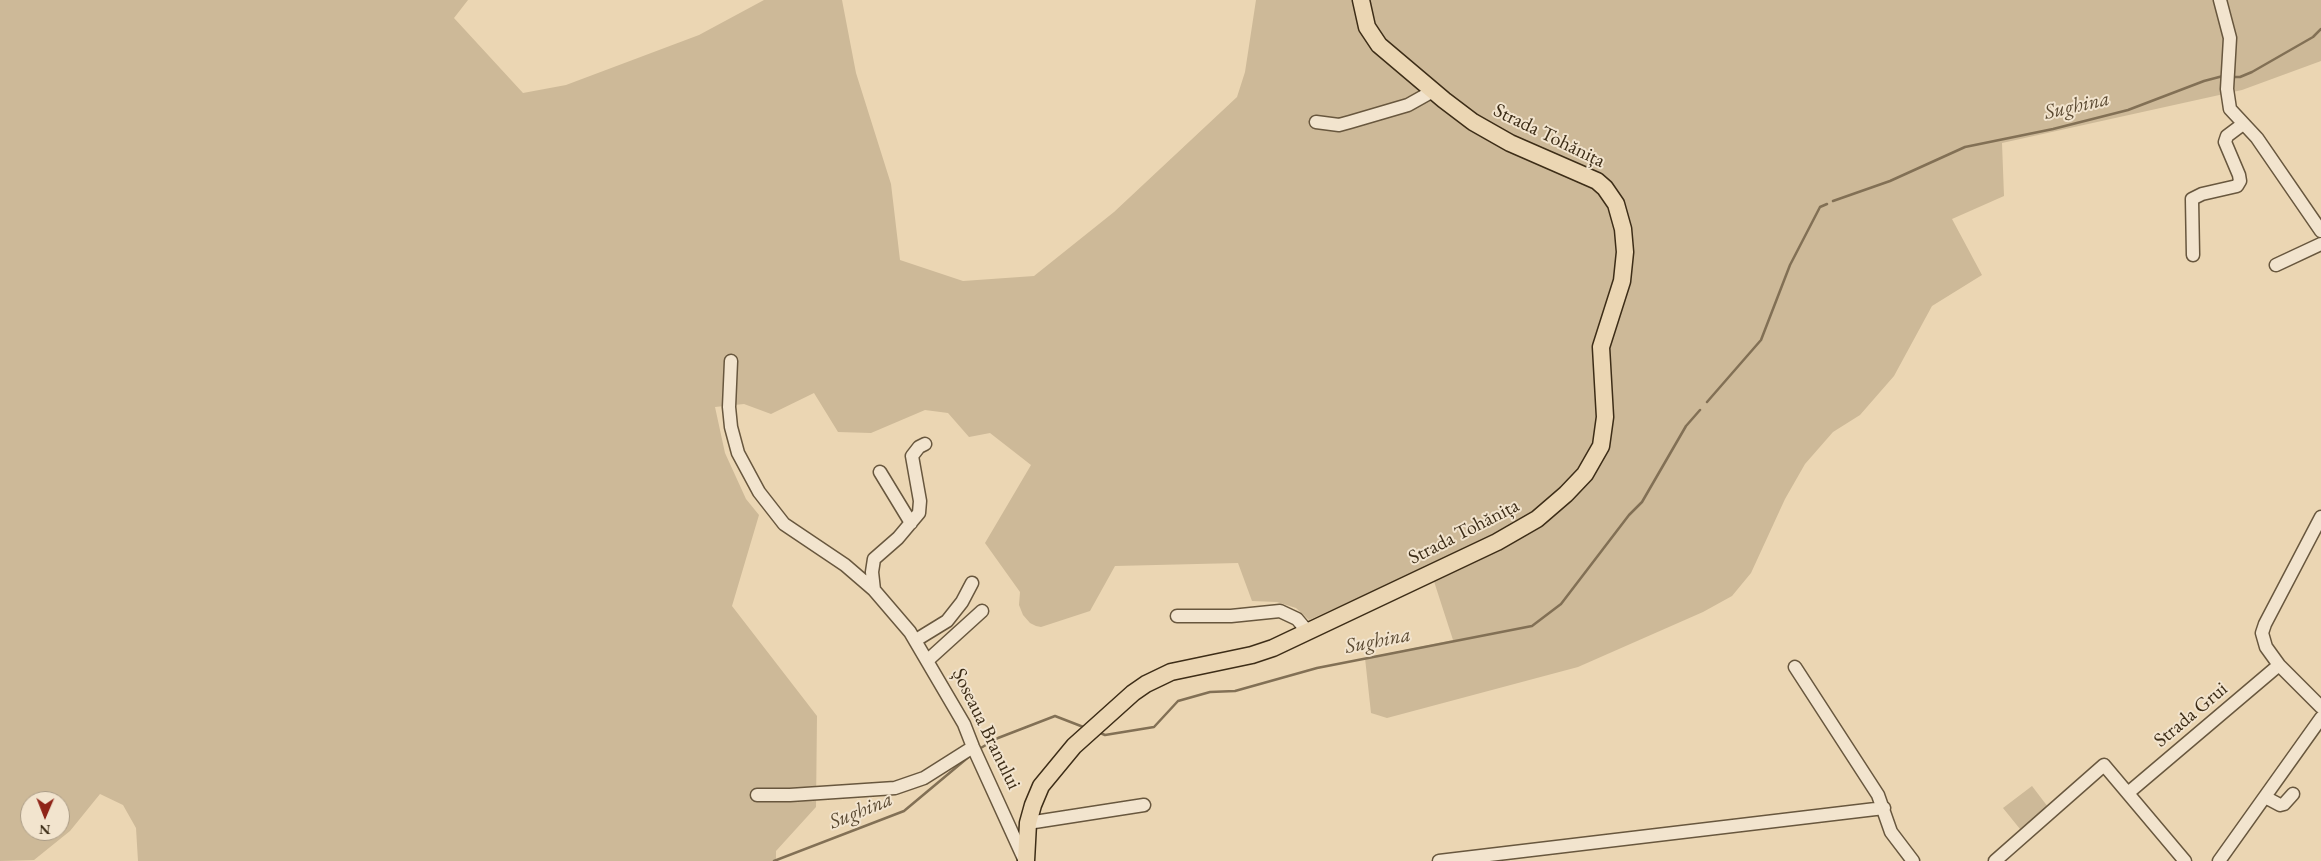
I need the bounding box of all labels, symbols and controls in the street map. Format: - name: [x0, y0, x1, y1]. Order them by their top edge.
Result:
- water label: Sughina: [2042, 86, 2112, 126]
- street label: Strada Tohănița: [1489, 99, 1609, 173]
- street label: Strada Tohănița: [1405, 494, 1523, 570]
- water label: Sughina: [1343, 622, 1413, 660]
- street label: Șoseaua Branului: [946, 665, 1026, 793]
- street label: Strada Grui: [2149, 677, 2233, 753]
- water label: Sughina: [826, 787, 896, 835]
- north arrow: [20, 791, 70, 841]
- text: N: [39, 821, 51, 839]

